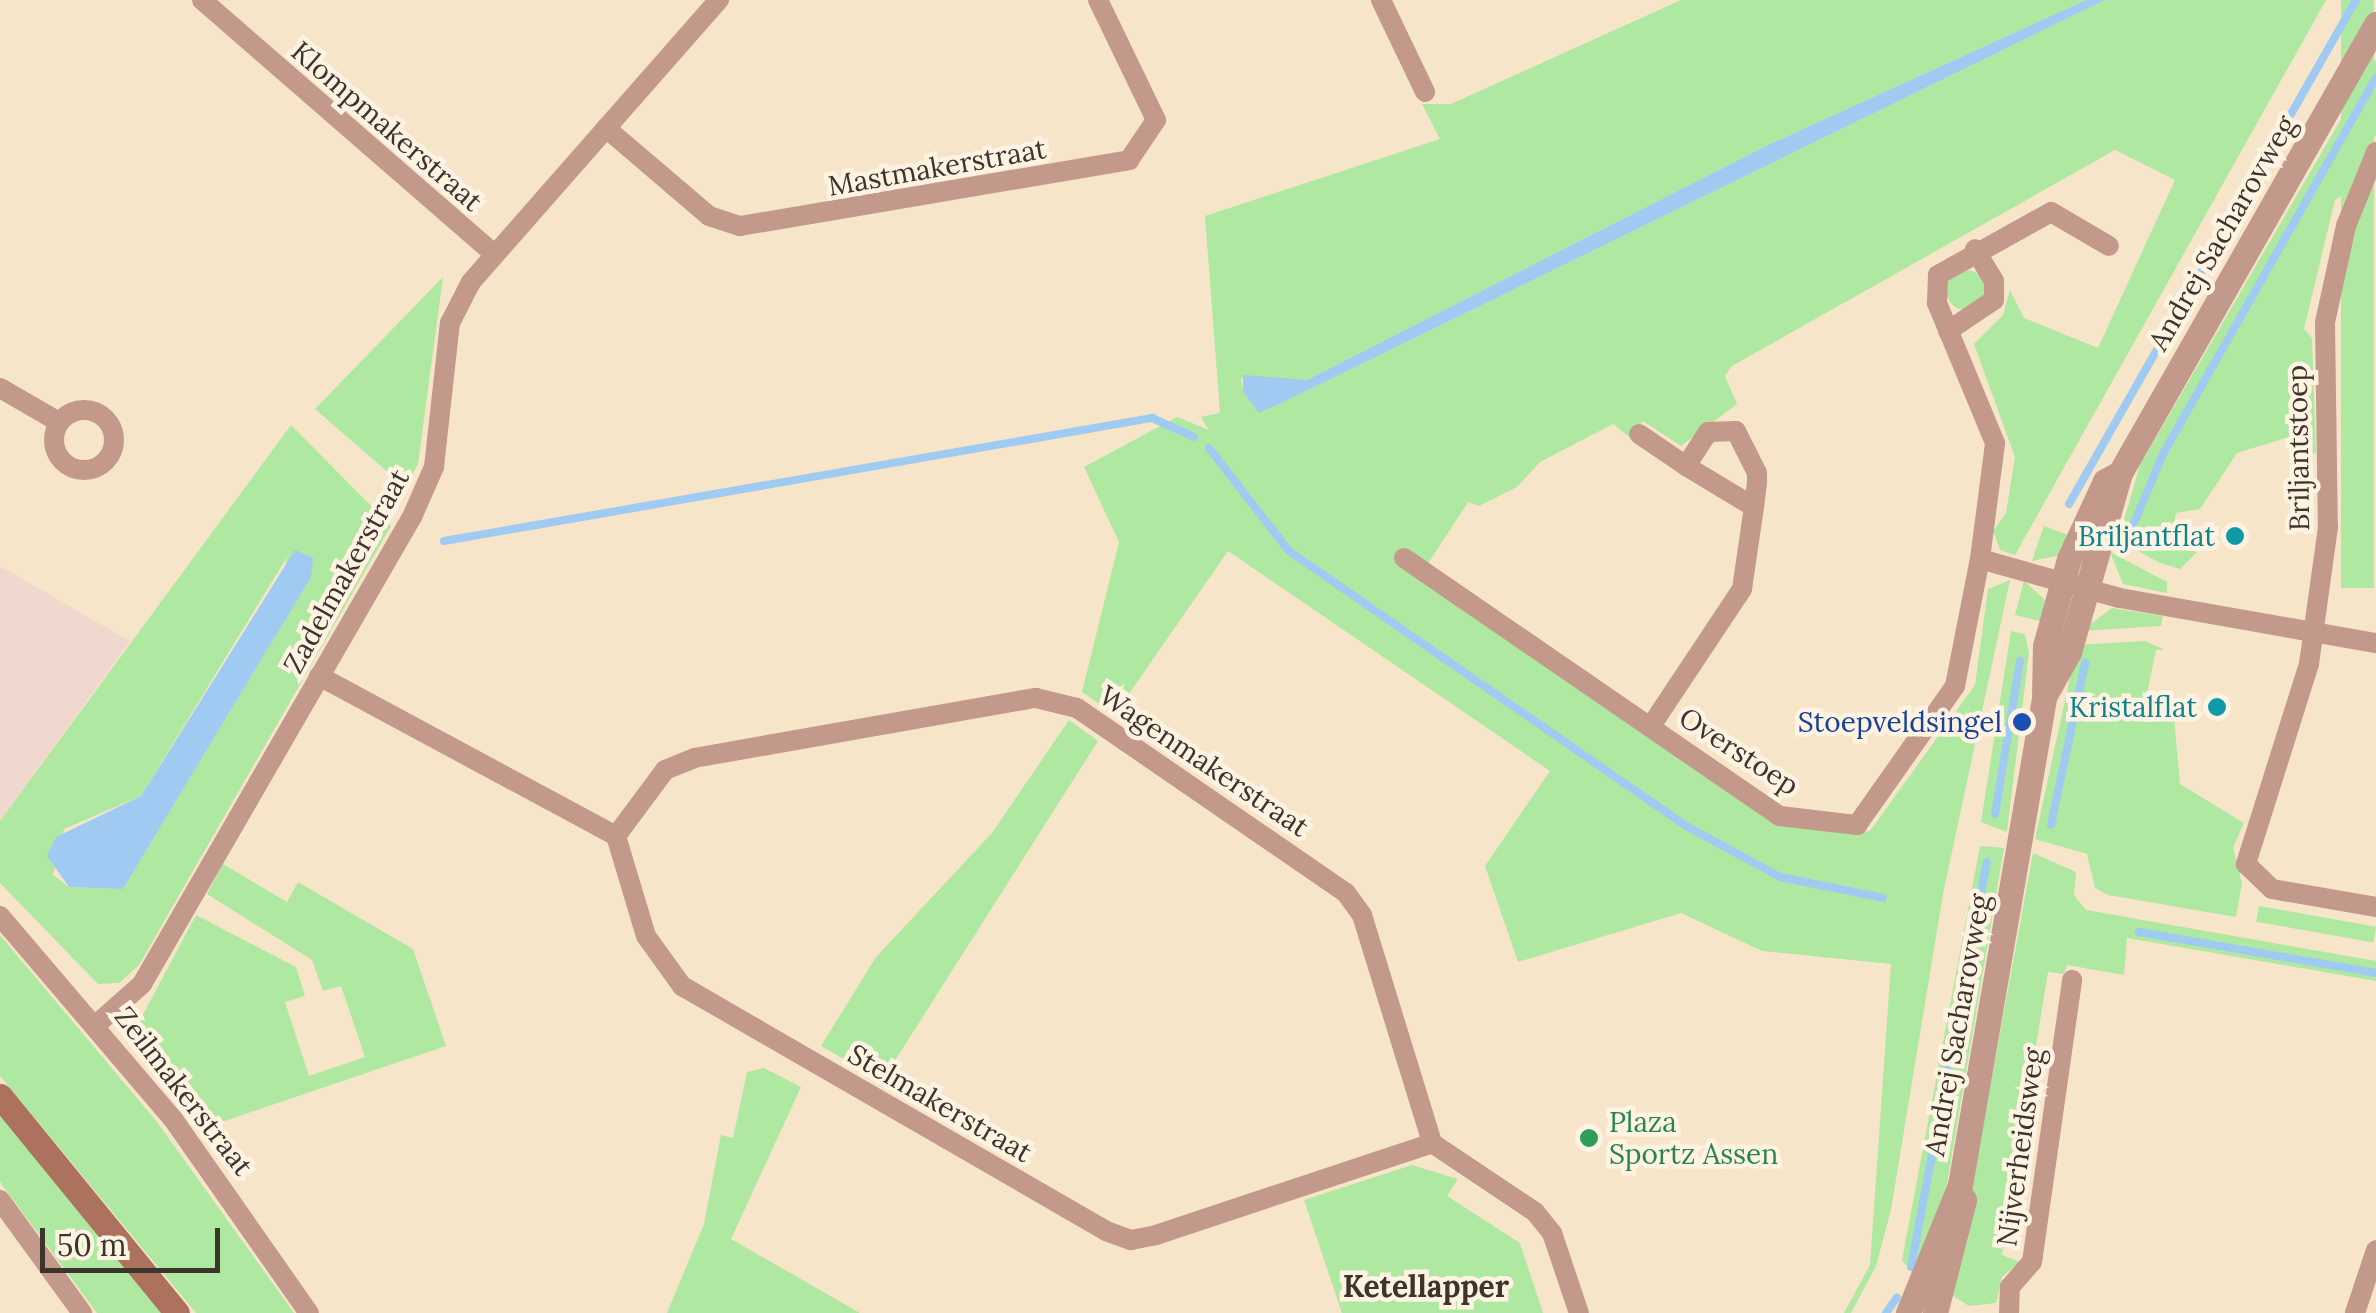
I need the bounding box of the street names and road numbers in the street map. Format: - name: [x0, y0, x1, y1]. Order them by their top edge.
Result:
- street label: Klompmakerstraat: [285, 34, 489, 218]
- street label: Andrej Sacharovweg: [2141, 110, 2303, 356]
- street label: Mastmakerstraat: [825, 131, 1049, 203]
- street label: Briljantstoep: [2280, 365, 2316, 531]
- street label: Zadelmakerstraat: [276, 463, 416, 679]
- street label: Wagenmakerstraat: [1093, 678, 1315, 844]
- street label: Overstoep: [1673, 700, 1805, 802]
- street label: Andrej Sacharovweg: [1917, 891, 1997, 1159]
- street label: Zeilmakerstraat: [108, 1000, 260, 1182]
- street label: Stelmakerstraat: [842, 1037, 1038, 1169]
- street label: Nijverheidsweg: [1989, 1046, 2051, 1248]

